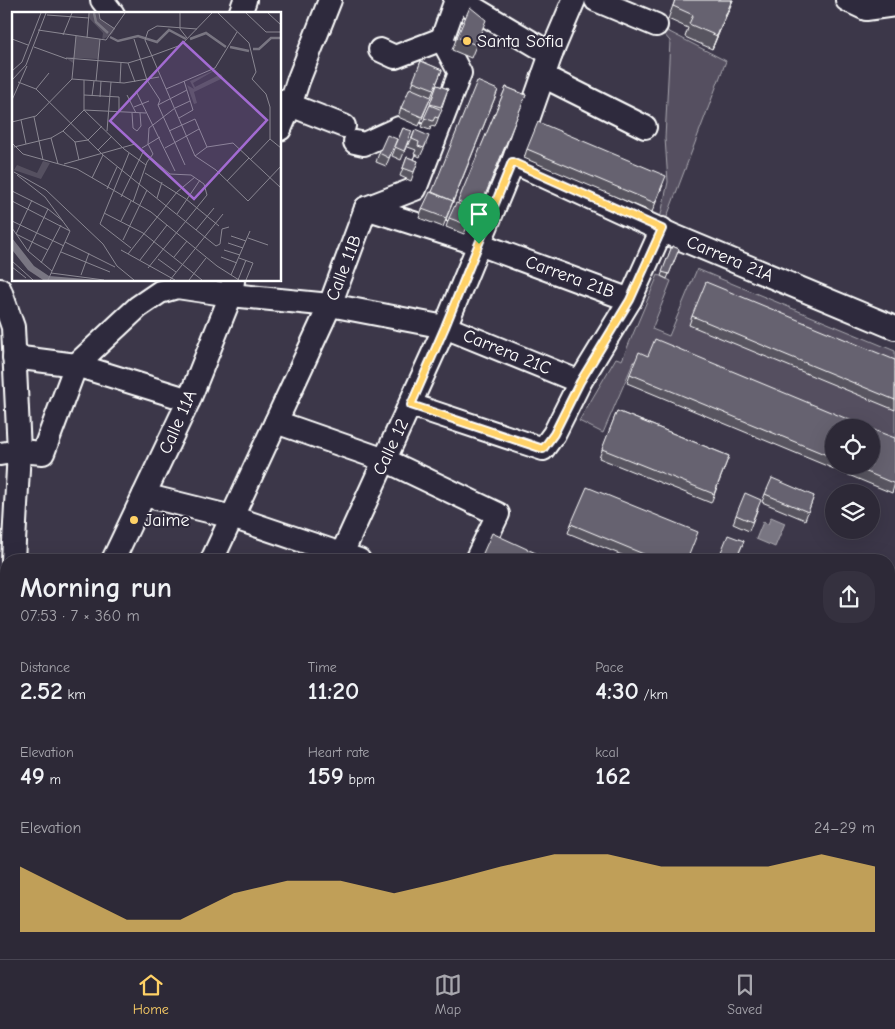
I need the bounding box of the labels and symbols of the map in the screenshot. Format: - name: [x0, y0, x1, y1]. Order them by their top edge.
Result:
- inset map: [12, 12, 281, 281]
- place label: Santa Sofia: [477, 31, 564, 52]
- marker: Santa Sofia: [461, 35, 473, 47]
- pin: [458, 193, 500, 244]
- street label: Carrera 21A: [683, 231, 777, 287]
- street label: Calle 11B: [322, 232, 366, 304]
- street label: Carrera 21B: [523, 251, 617, 303]
- street label: Carrera 21C: [460, 325, 554, 379]
- street label: Calle 11A: [155, 387, 201, 457]
- street label: Calle 12: [369, 415, 413, 479]
- place label: Jaime: [144, 510, 190, 531]
- marker: Jaime: [128, 514, 140, 526]

